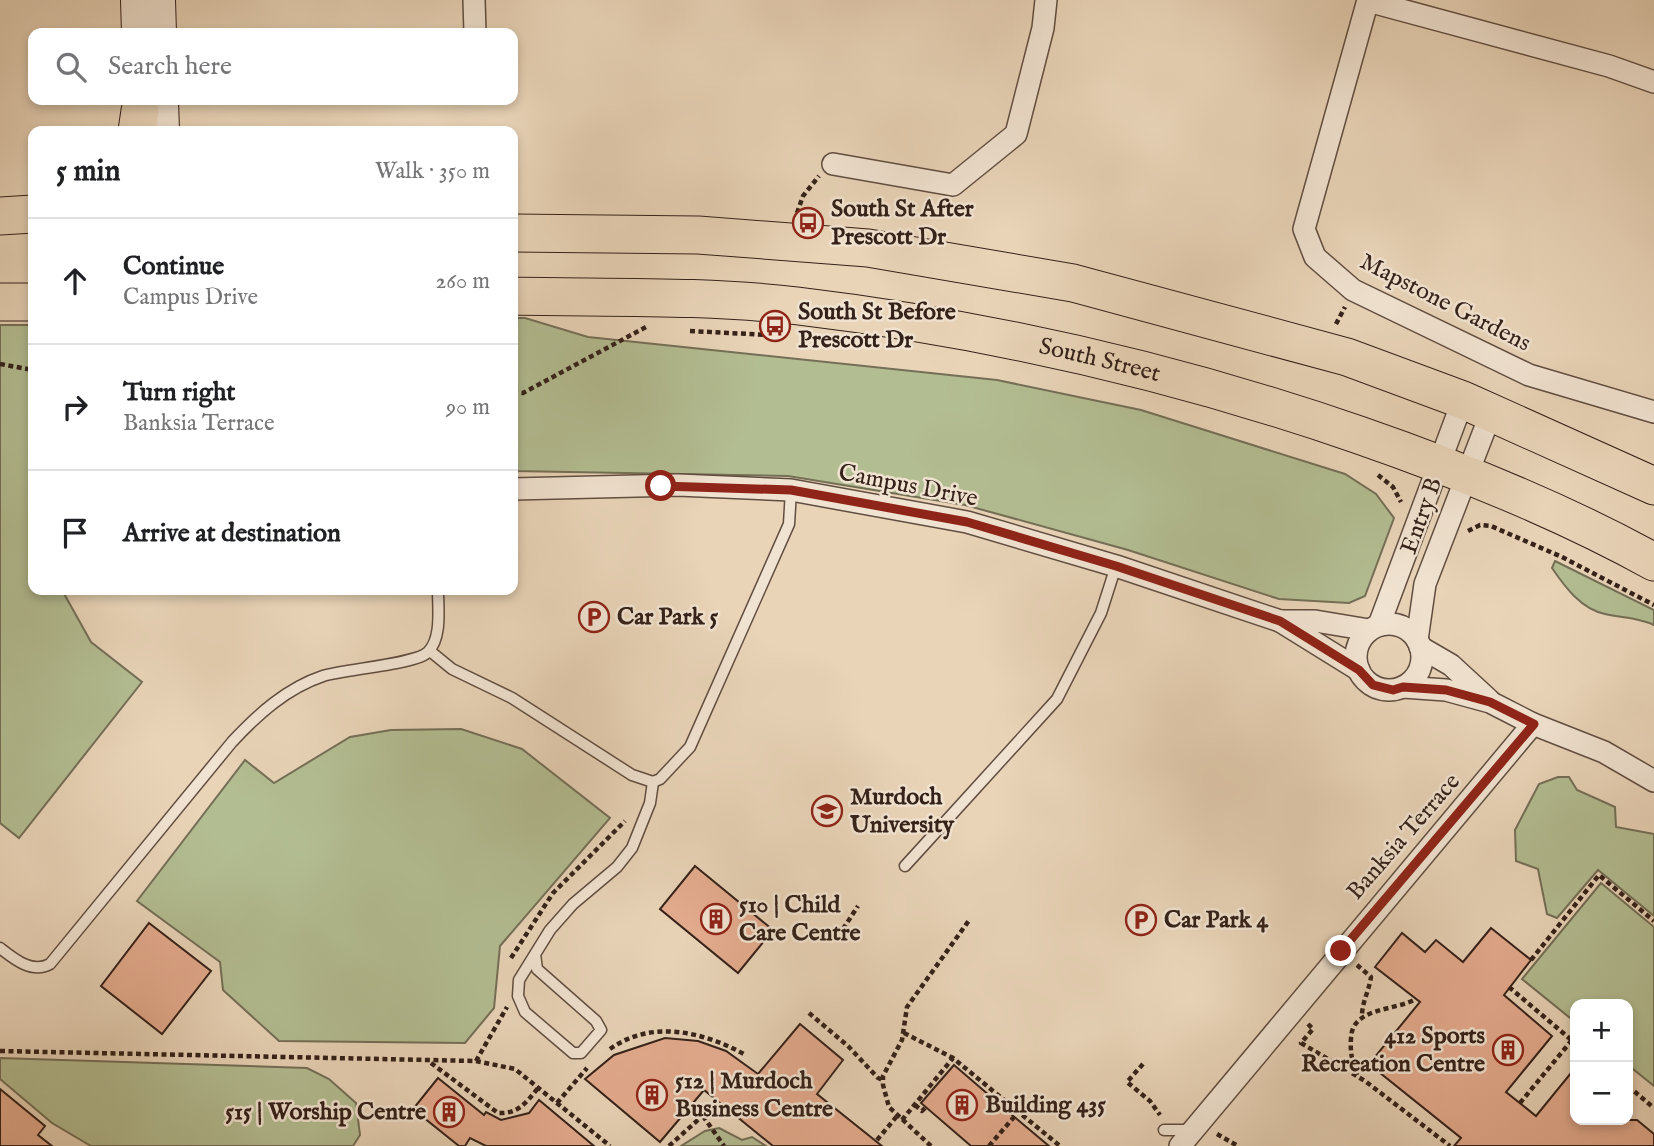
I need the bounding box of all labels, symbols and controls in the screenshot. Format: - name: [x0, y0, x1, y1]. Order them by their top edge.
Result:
- search box: [28, 28, 518, 105]
- icon: search: [52, 48, 90, 86]
- text: Search here: [108, 50, 232, 83]
- text: 5 min: [56, 153, 121, 191]
- text: Walk · 350 m: [375, 157, 490, 186]
- place label: South St After Prescott Dr: [831, 194, 974, 253]
- bus stop icon: South St After Prescott Dr: [791, 206, 825, 240]
- street label: Mapstone Gardens: [1354, 247, 1536, 359]
- text: Continue: [123, 250, 224, 283]
- icon: ahead: [56, 262, 94, 300]
- text: 260 m: [435, 267, 490, 296]
- text: Campus Drive: [123, 283, 258, 312]
- place label: South St Before Prescott Dr: [798, 297, 956, 356]
- bus stop icon: South St Before Prescott Dr: [758, 309, 792, 343]
- street label: South Street: [1036, 331, 1164, 390]
- text: Turn right: [123, 376, 236, 409]
- icon: right: [56, 388, 94, 426]
- text: 90 m: [446, 393, 490, 422]
- text: Banksia Terrace: [123, 409, 275, 438]
- street label: Campus Drive: [836, 457, 980, 515]
- route start: [645, 470, 676, 501]
- street label: Entry B: [1394, 473, 1450, 559]
- icon: arrive: [56, 514, 94, 552]
- text: Arrive at destination: [123, 517, 341, 550]
- parking icon: Car Park 5: [577, 600, 611, 634]
- place label: Car Park 5: [617, 602, 718, 633]
- street label: Banksia Terrace: [1340, 767, 1468, 907]
- place label: Murdoch University: [849, 782, 955, 841]
- school or university icon: Murdoch University: [810, 794, 844, 828]
- place label: 510 | Child Care Centre: [739, 890, 861, 949]
- building icon: 510 | Child Care Centre: [699, 902, 733, 936]
- parking icon: Car Park 4: [1124, 903, 1158, 937]
- place label: Car Park 4: [1164, 905, 1269, 936]
- route end: [1325, 935, 1356, 966]
- map controls: [1570, 999, 1633, 1125]
- button: +: [1570, 999, 1633, 1062]
- place label: 412 Sports Recreation Centre: [1301, 1021, 1486, 1080]
- building icon: 412 Sports Recreation Centre: [1491, 1033, 1525, 1067]
- button: −: [1570, 1062, 1633, 1125]
- place label: 512 | Murdoch Business Centre: [675, 1066, 833, 1125]
- building icon: 512 | Murdoch Business Centre: [635, 1078, 669, 1112]
- building icon: Building 435: [945, 1088, 979, 1122]
- place label: Building 435: [985, 1090, 1106, 1121]
- building icon: 515 | Worship Centre: [432, 1095, 466, 1129]
- place label: 515 | Worship Centre: [225, 1097, 426, 1128]

